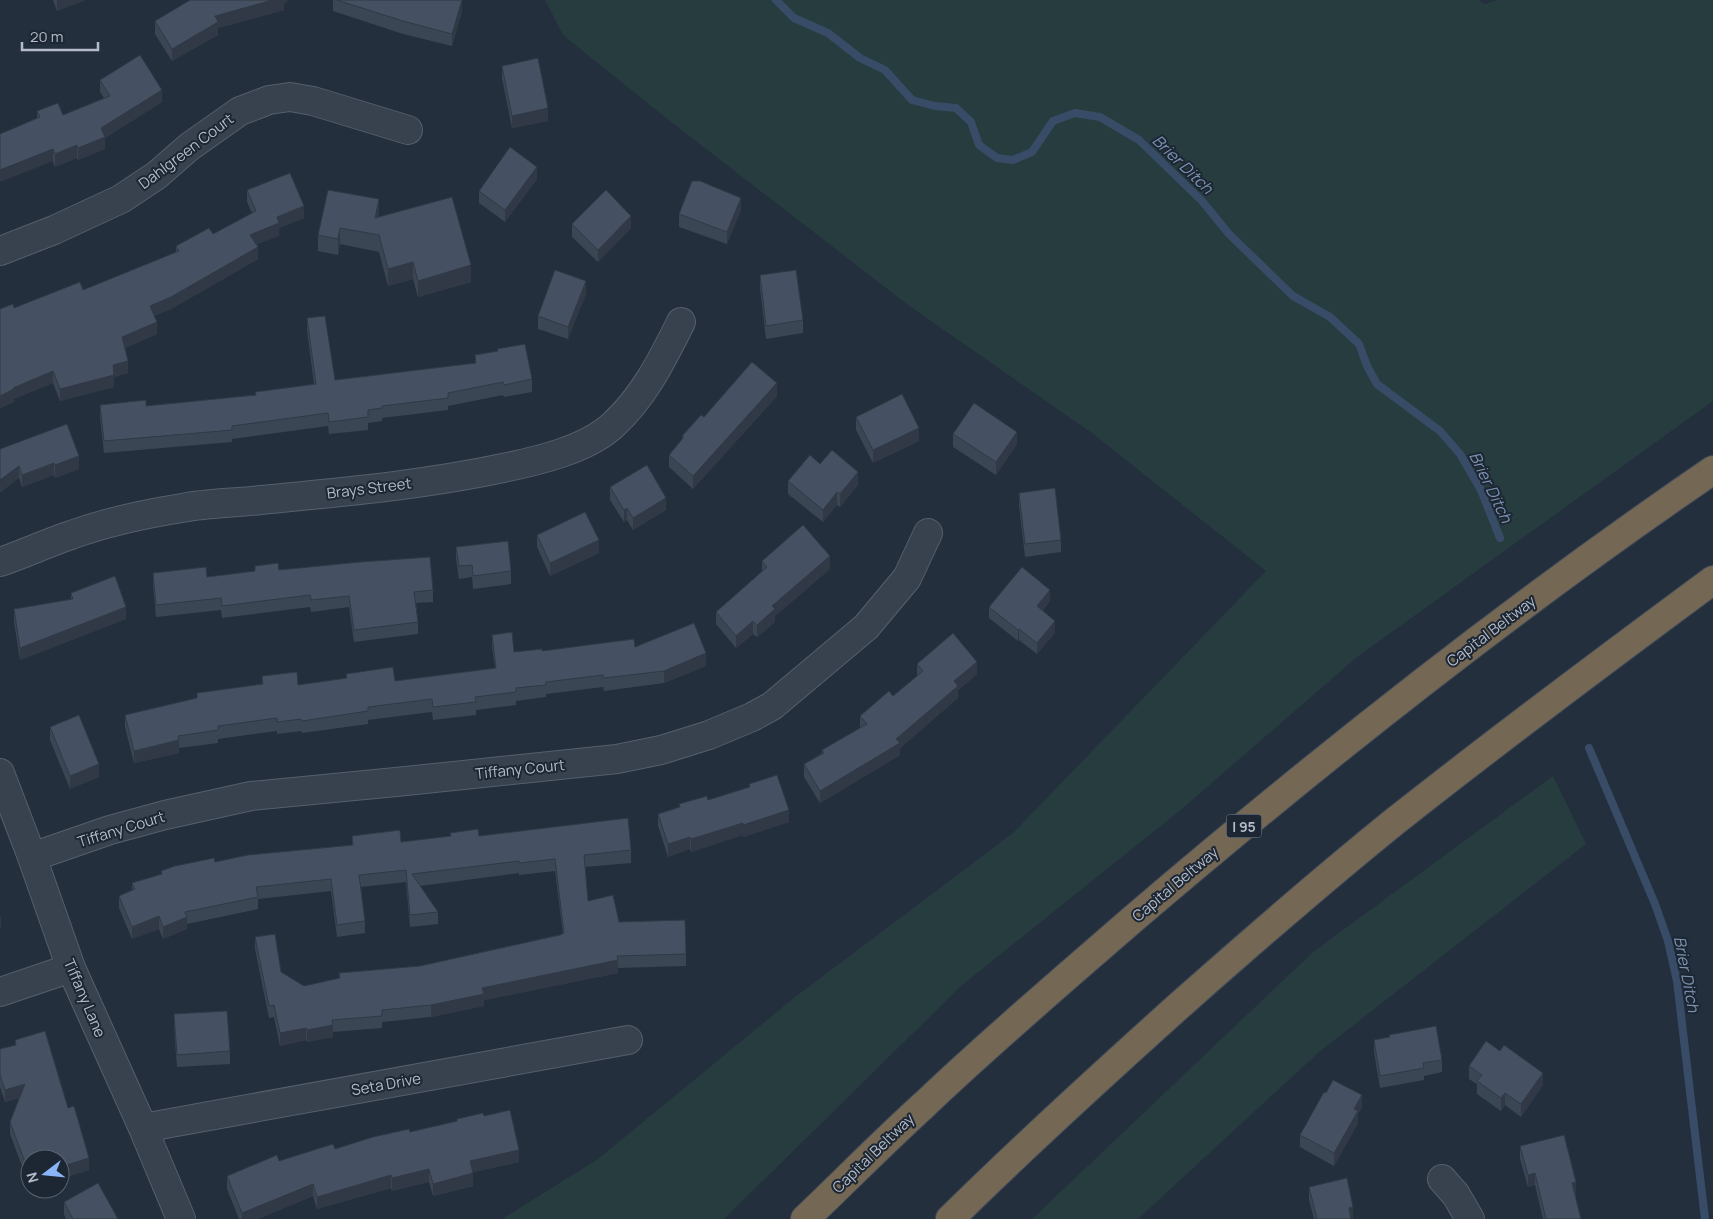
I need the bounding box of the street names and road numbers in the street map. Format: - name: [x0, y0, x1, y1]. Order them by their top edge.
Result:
- street label: Dahlgreen Court: [134, 108, 238, 194]
- street label: Brays Street: [326, 472, 412, 504]
- street label: Capital Beltway: [1442, 590, 1540, 671]
- street label: Tiffany Court: [474, 754, 566, 784]
- street label: Tiffany Court: [75, 806, 167, 852]
- road number: I 95: [1226, 814, 1262, 838]
- street label: Capital Beltway: [1127, 842, 1223, 926]
- street label: Tiffany Lane: [59, 955, 111, 1041]
- street label: Seta Drive: [349, 1068, 423, 1100]
- street label: Capital Beltway: [827, 1108, 919, 1198]

